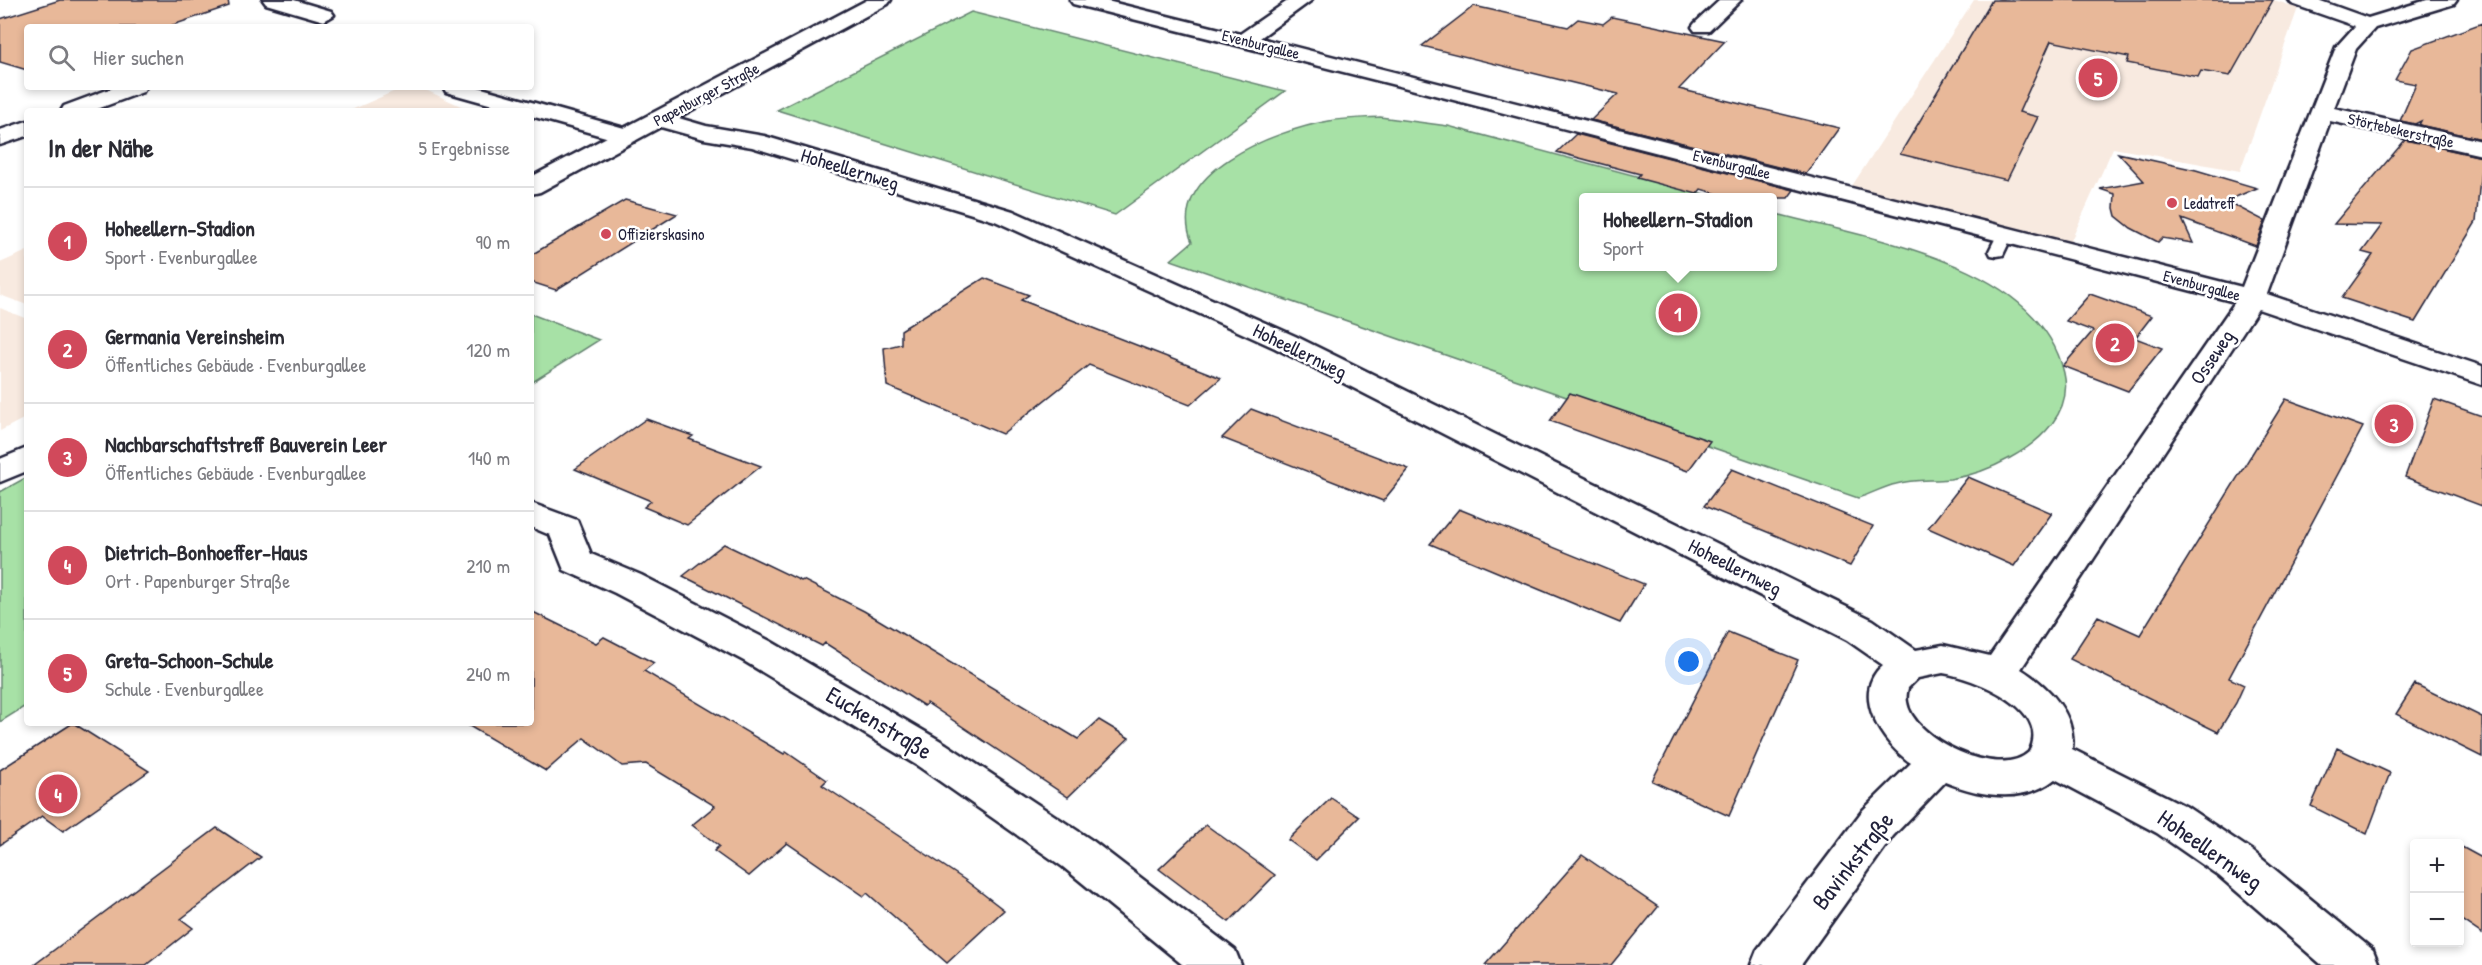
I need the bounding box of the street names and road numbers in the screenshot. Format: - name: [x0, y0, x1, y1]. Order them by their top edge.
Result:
- street label: Evenburgallee: [1220, 24, 1303, 64]
- street label: Papenburger Straße: [649, 57, 763, 131]
- street label: Störtebekerstraße: [2346, 107, 2457, 153]
- street label: Hoheellernweg: [798, 141, 903, 196]
- street label: Evenburgallee: [1691, 144, 1774, 184]
- street label: Evenburgallee: [2161, 264, 2244, 306]
- street label: Hoheellernweg: [1249, 316, 1352, 385]
- street label: Osseweg: [2183, 324, 2240, 389]
- street label: Hoheellernweg: [1684, 532, 1787, 602]
- street label: Euckenstraße: [821, 678, 939, 767]
- street label: Hoheellernweg: [2152, 801, 2269, 897]
- street label: Bavinkstraße: [1804, 805, 1901, 916]

